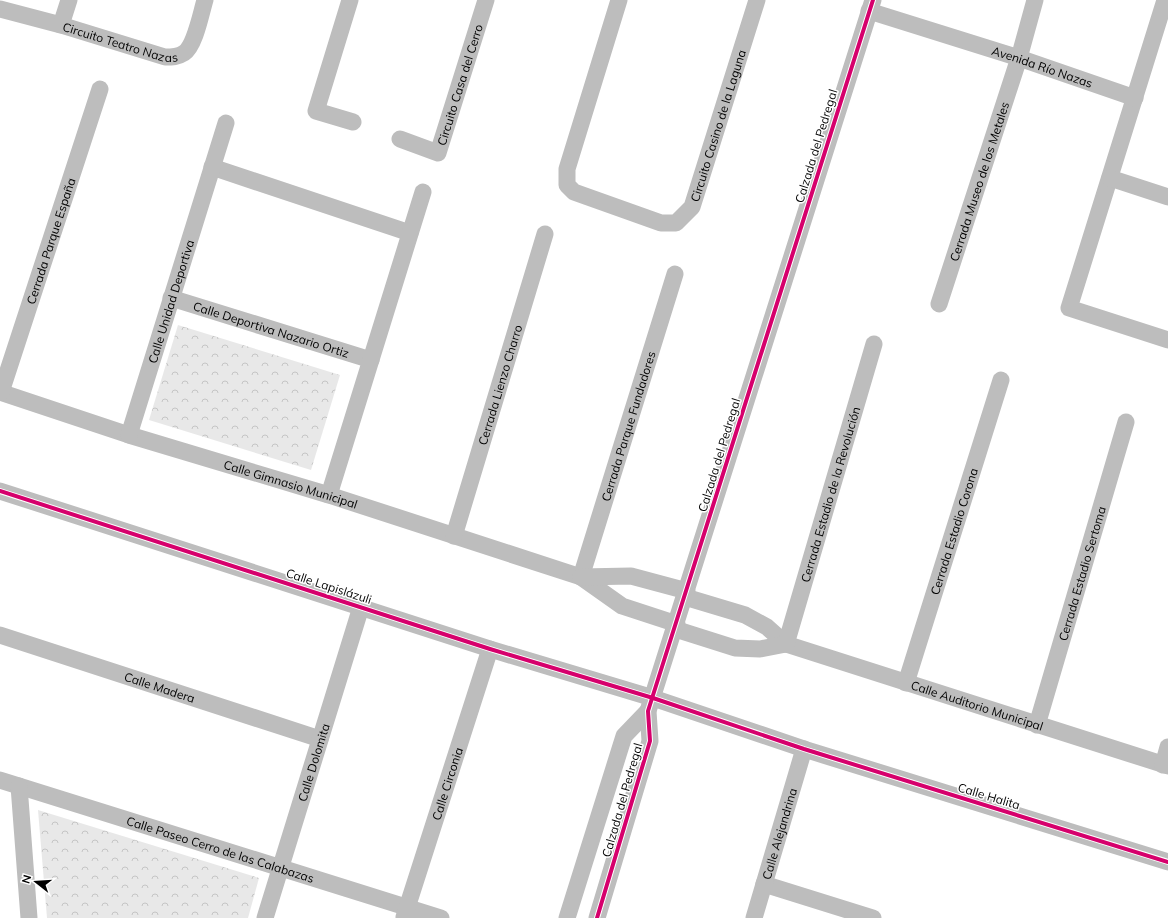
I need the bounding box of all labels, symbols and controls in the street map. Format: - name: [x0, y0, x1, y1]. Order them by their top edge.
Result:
- street label: Circuito Teatro Nazas: [61, 19, 179, 65]
- street label: Circuito Casa del Cerro: [433, 22, 486, 147]
- street label: Avenida Río Nazas: [990, 42, 1095, 90]
- street label: Circuito Casino de la Laguna: [687, 48, 748, 204]
- street label: Calzada del Pedregal: [792, 87, 840, 205]
- street label: Cerrada Museo de los Metales: [946, 100, 1012, 263]
- street label: Cerrada Parque España: [23, 176, 78, 306]
- street label: Calle Unidad Deportiva: [144, 238, 197, 365]
- street label: Calle Deportiva Nazario Ortiz: [191, 298, 351, 360]
- street label: Cerrada Lienzo Charro: [474, 323, 525, 447]
- street label: Cerrada Parque Fundadores: [597, 349, 658, 503]
- street label: Calzada del Pedregal: [695, 396, 743, 514]
- street label: Cerrada Estadio de la Revolución: [797, 405, 863, 584]
- street label: Calle Gimnasio Municipal: [222, 456, 360, 511]
- street label: Cerrada Estadio Corona: [927, 466, 980, 597]
- street label: Cerrada Estadio Sertoma: [1055, 504, 1108, 642]
- street label: Calle Lapislázuli: [284, 565, 374, 607]
- street label: Calle Madera: [123, 668, 197, 705]
- street label: Calle Auditorio Municipal: [909, 677, 1045, 733]
- street label: Calle Dolomita: [294, 721, 332, 803]
- street label: Calzada del Pedregal: [599, 741, 645, 859]
- street label: Calle Circonia: [428, 745, 465, 822]
- street label: Calle Halita: [956, 779, 1022, 813]
- street label: Calle Alejandrina: [758, 786, 800, 881]
- street label: Calle Paseo Cerro de las Calabazas: [125, 813, 316, 885]
- north arrow: [16, 862, 56, 902]
- text: N: [19, 873, 34, 885]

